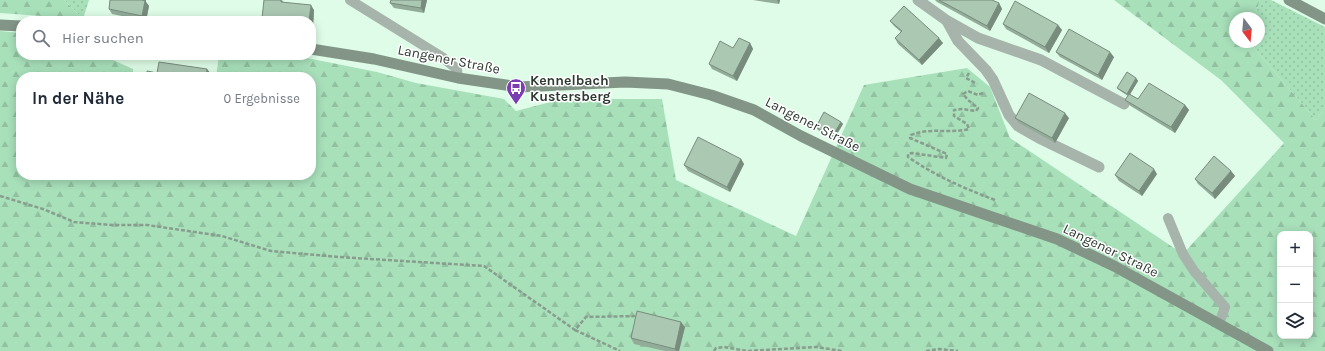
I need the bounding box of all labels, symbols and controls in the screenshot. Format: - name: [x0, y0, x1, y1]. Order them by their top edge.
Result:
- north arrow: [1229, 12, 1265, 48]
- search box: [16, 16, 316, 60]
- icon: search: [30, 27, 52, 49]
- text: Hier suchen: [62, 29, 144, 47]
- street label: Langener Straße: [396, 41, 502, 78]
- place label: Kennelbach Kustersberg: [530, 72, 611, 105]
- bus stop icon: Kennelbach Kustersberg: [505, 77, 527, 105]
- text: In der Nähe: [32, 88, 124, 108]
- text: 0 Ergebnisse: [224, 91, 300, 106]
- street label: Langener Straße: [763, 93, 863, 156]
- street label: Langener Straße: [1060, 220, 1161, 281]
- map controls: [1277, 231, 1313, 339]
- button: +: [1277, 231, 1313, 267]
- button: −: [1277, 267, 1313, 303]
- button: layers: [1277, 303, 1313, 339]

